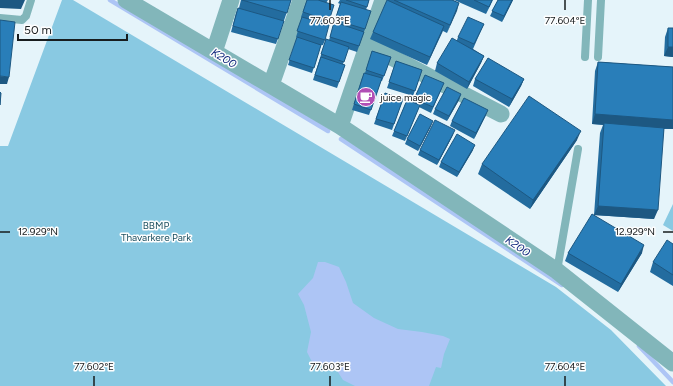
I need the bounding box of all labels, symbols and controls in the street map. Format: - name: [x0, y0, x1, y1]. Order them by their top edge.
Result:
- text: 77.603°E: [310, 14, 350, 27]
- text: 77.604°E: [545, 14, 585, 27]
- scale bar: [18, 16, 127, 42]
- text: 50 m: [24, 23, 52, 37]
- water label: K200: [209, 46, 239, 71]
- cafe icon: juice magic: [355, 86, 377, 108]
- place label: juice magic: [379, 91, 432, 104]
- park label: BBMP Thavarkere Park: [121, 219, 191, 244]
- text: 12.929°N: [18, 225, 58, 238]
- text: 12.929°N: [615, 225, 655, 238]
- water label: K200: [503, 233, 533, 259]
- text: 77.602°E: [74, 360, 114, 373]
- text: 77.603°E: [310, 360, 350, 373]
- text: 77.604°E: [545, 360, 585, 373]

